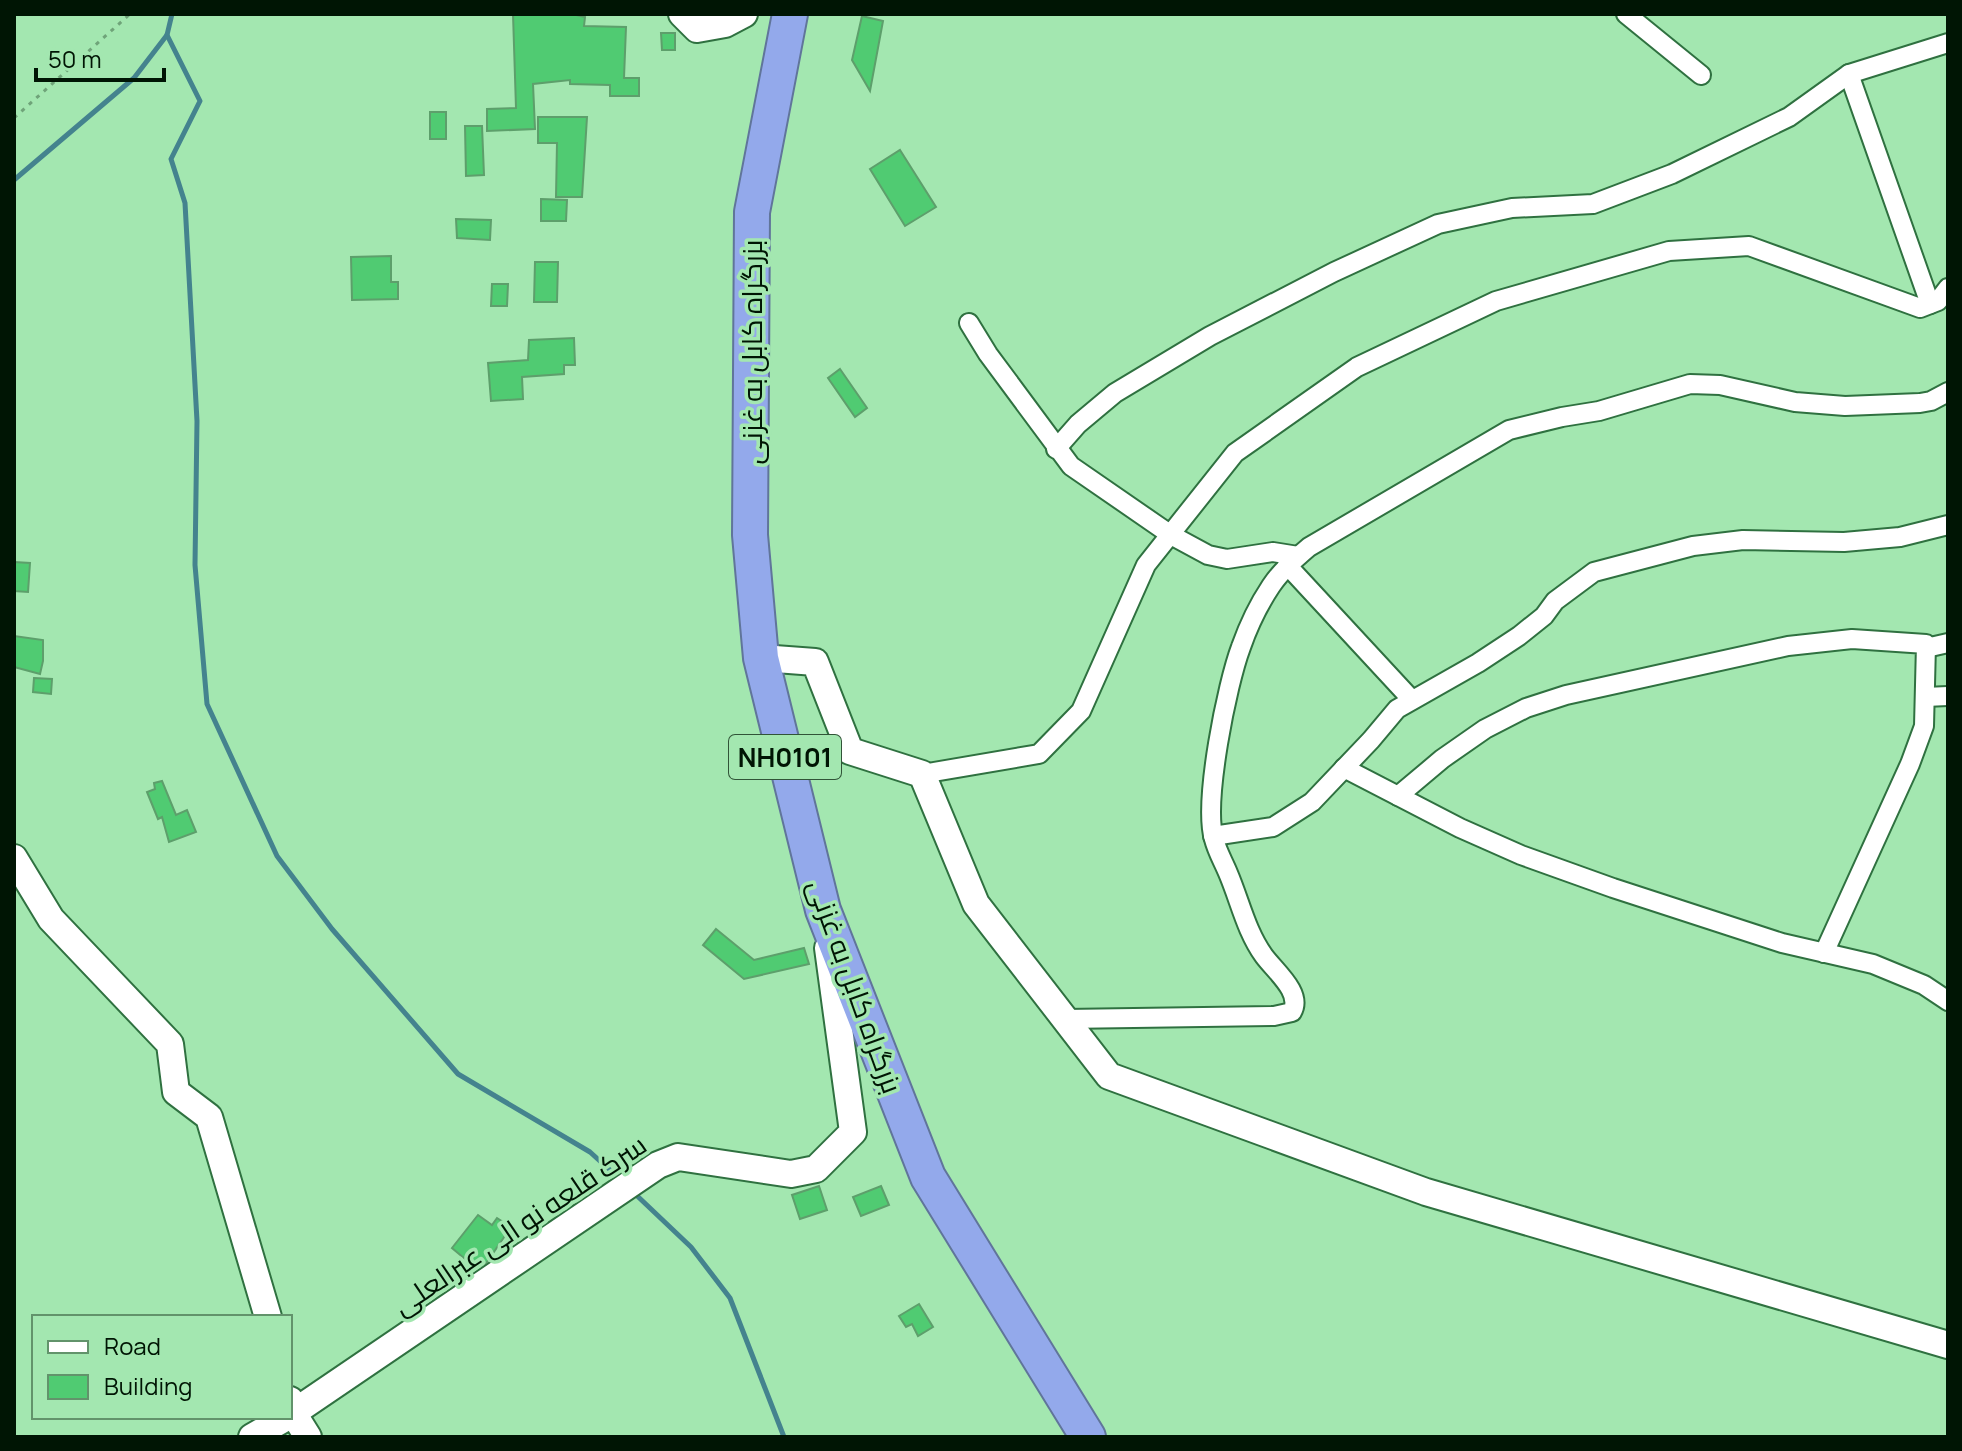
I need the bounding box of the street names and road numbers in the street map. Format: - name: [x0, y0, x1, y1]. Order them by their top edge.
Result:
- street label: بزرگراه کابل به غزنی: [732, 240, 770, 464]
- road number: NH0101: [729, 735, 841, 779]
- street label: بزرگراه کابل به غزنی: [800, 874, 912, 1098]
- street label: سرک قلعه نو الی عبرالعلی: [385, 1125, 653, 1323]

